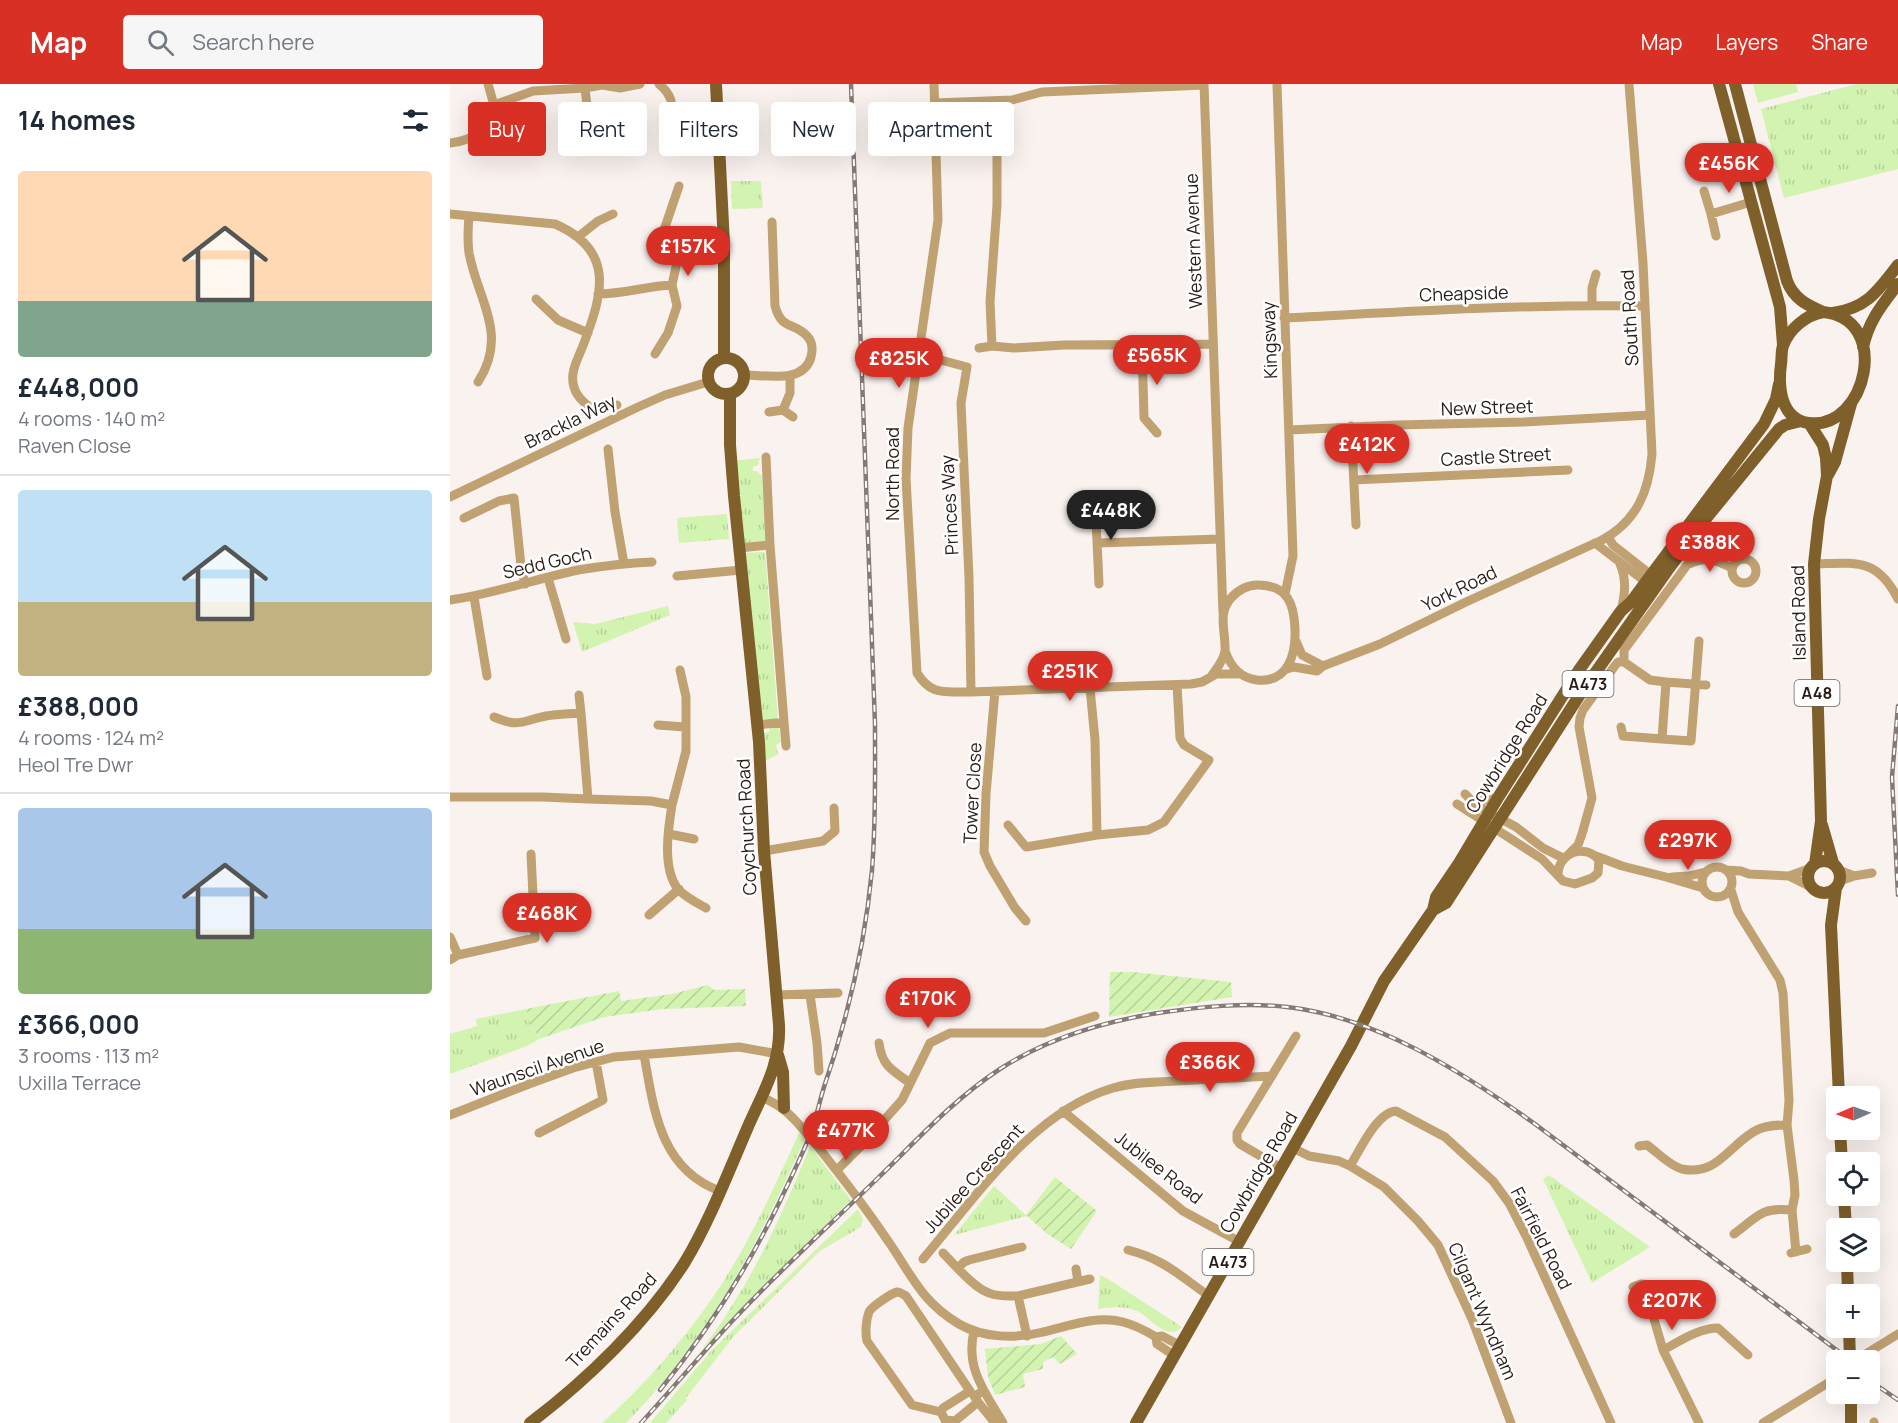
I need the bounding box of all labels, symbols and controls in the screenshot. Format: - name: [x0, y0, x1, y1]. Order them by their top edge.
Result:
- search box: [123, 15, 543, 69]
- text: Map: [30, 23, 87, 61]
- icon: search: [144, 26, 177, 59]
- text: Search here: [192, 27, 315, 57]
- text: Map: [1641, 28, 1682, 56]
- text: Layers: [1715, 28, 1778, 56]
- text: Share: [1811, 28, 1868, 56]
- text: 14 homes: [18, 102, 136, 138]
- chip: Buy: [468, 102, 546, 156]
- chip: Rent: [558, 102, 647, 156]
- chip: Filters: [659, 102, 759, 156]
- chip: New: [771, 102, 856, 156]
- chip: Apartment: [868, 102, 1014, 156]
- icon: filters: [399, 104, 432, 137]
- pin: £456K: [1687, 143, 1771, 194]
- text: £456K: [1699, 149, 1759, 176]
- street label: Western Avenue: [1179, 173, 1207, 309]
- icon: home: [171, 210, 279, 318]
- pin: £157K: [646, 226, 730, 277]
- text: £157K: [660, 232, 716, 259]
- street label: South Road: [1614, 269, 1644, 367]
- street label: Cheapside: [1419, 279, 1509, 307]
- street label: Kingsway: [1256, 300, 1282, 379]
- pin: £565K: [1115, 335, 1199, 386]
- pin: £825K: [857, 338, 941, 389]
- text: £565K: [1127, 341, 1187, 368]
- text: £825K: [869, 344, 929, 371]
- text: £448,000: [18, 369, 139, 405]
- street label: Brackla Way: [520, 388, 620, 453]
- street label: New Street: [1440, 393, 1534, 421]
- text: 4 rooms · 140 m²: [18, 405, 165, 432]
- pin: £412K: [1325, 424, 1409, 475]
- street label: North Road: [880, 427, 904, 521]
- text: £412K: [1338, 430, 1396, 457]
- text: Raven Close: [18, 432, 131, 459]
- street label: Castle Street: [1440, 441, 1552, 471]
- street label: Princes Way: [934, 454, 964, 556]
- pin: £448K: [1069, 490, 1153, 541]
- text: £448K: [1081, 496, 1141, 523]
- pin: £388K: [1668, 522, 1752, 573]
- text: £388K: [1680, 528, 1740, 555]
- icon: home: [171, 529, 279, 637]
- street label: Sedd Goch: [500, 540, 594, 584]
- street label: York Road: [1417, 559, 1501, 617]
- street label: Island Road: [1785, 565, 1811, 661]
- pin: £251K: [1028, 651, 1112, 702]
- text: £251K: [1042, 657, 1098, 684]
- road number: A473: [1562, 671, 1614, 697]
- road number: A48: [1794, 680, 1840, 706]
- text: £388,000: [18, 688, 139, 724]
- street label: Cowbridge Road: [1460, 689, 1552, 817]
- text: 4 rooms · 124 m²: [18, 724, 164, 751]
- street label: Tower Close: [957, 742, 987, 844]
- text: Heol Tre Dwr: [18, 751, 134, 778]
- street label: Coychurch Road: [730, 758, 762, 896]
- pin: £297K: [1646, 820, 1730, 871]
- text: £297K: [1658, 826, 1718, 853]
- icon: home: [171, 847, 279, 955]
- pin: £468K: [505, 893, 589, 944]
- text: £468K: [516, 899, 578, 926]
- pin: £170K: [886, 978, 970, 1029]
- text: £170K: [900, 984, 956, 1011]
- text: £366,000: [18, 1006, 140, 1042]
- street label: Waunscil Avenue: [467, 1033, 607, 1101]
- text: 3 rooms · 113 m²: [18, 1042, 159, 1069]
- pin: £366K: [1168, 1042, 1252, 1093]
- text: £366K: [1180, 1048, 1240, 1075]
- text: Uxilla Terrace: [18, 1069, 141, 1096]
- north arrow: [1826, 1086, 1880, 1140]
- map controls: [1826, 1086, 1880, 1404]
- street label: Cowbridge Road: [1213, 1107, 1303, 1237]
- pin: £477K: [804, 1110, 888, 1161]
- text: £477K: [817, 1116, 875, 1143]
- street label: Jubilee Crescent: [917, 1118, 1029, 1238]
- street label: Jubilee Road: [1110, 1125, 1208, 1209]
- button: locate: [1826, 1152, 1880, 1206]
- street label: Fairfield Road: [1506, 1183, 1578, 1293]
- button: layers: [1826, 1218, 1880, 1272]
- street label: Cilgant Wyndham: [1443, 1239, 1523, 1383]
- road number: A473: [1202, 1249, 1254, 1275]
- street label: Tremains Road: [561, 1267, 661, 1373]
- pin: £207K: [1630, 1280, 1714, 1331]
- button: +: [1826, 1284, 1880, 1338]
- text: £207K: [1642, 1286, 1702, 1313]
- button: −: [1826, 1350, 1880, 1404]

